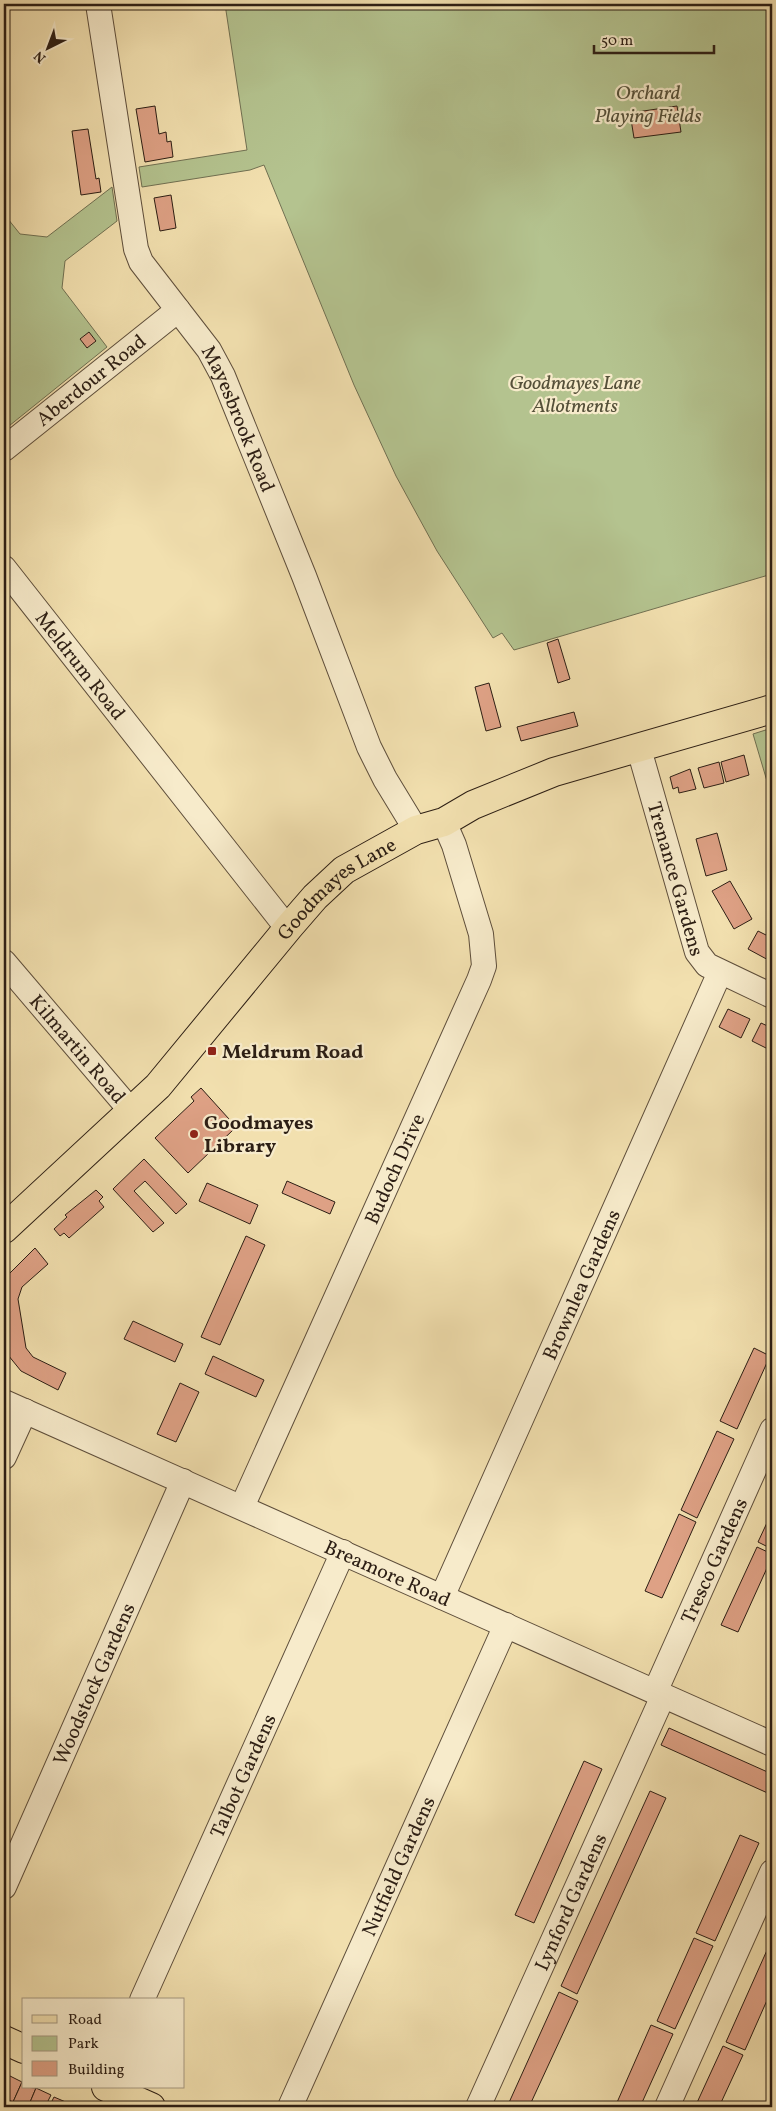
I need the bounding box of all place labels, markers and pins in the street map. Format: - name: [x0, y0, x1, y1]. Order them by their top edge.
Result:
- place label: Meldrum Road: [222, 1039, 363, 1067]
- marker: Meldrum Road: [206, 1045, 218, 1057]
- place label: Goodmayes Library: [204, 1110, 313, 1161]
- marker: Goodmayes Library: [188, 1128, 200, 1140]

